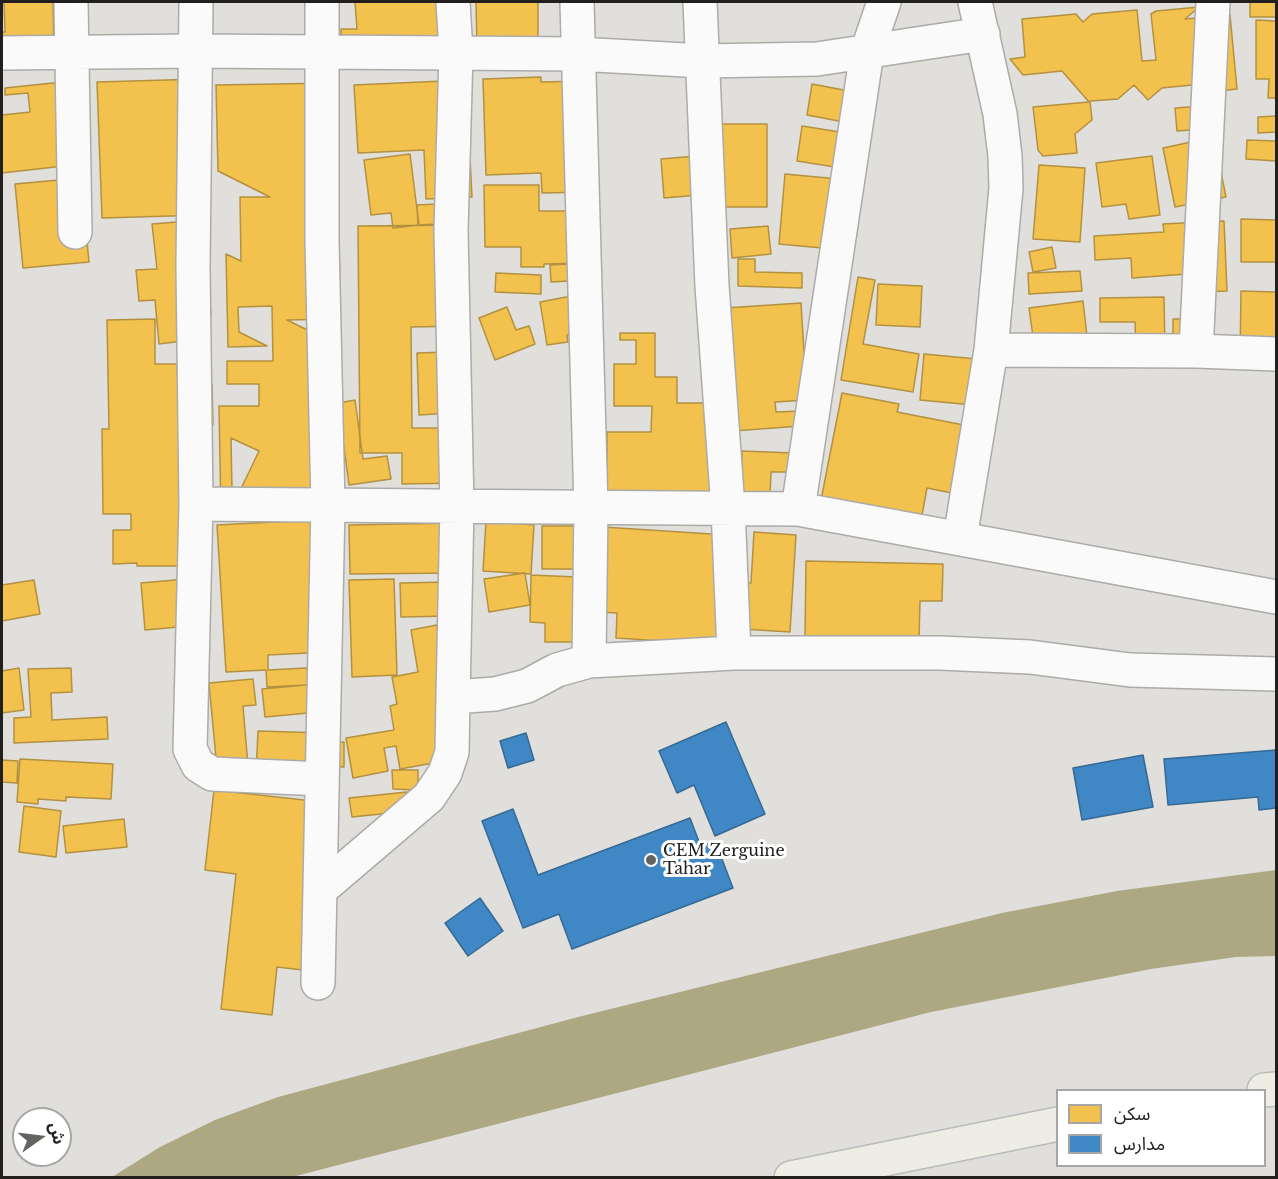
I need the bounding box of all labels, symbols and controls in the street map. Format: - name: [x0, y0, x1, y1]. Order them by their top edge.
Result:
- place label: CEM Zerguine Tahar: [663, 841, 785, 879]
- marker: CEM Zerguine Tahar: [644, 853, 658, 867]
- legend: [1056, 1089, 1266, 1167]
- text: سكن: [1114, 1103, 1150, 1125]
- north arrow: [12, 1107, 72, 1167]
- text: ش: [45, 1120, 70, 1146]
- text: مدارس: [1114, 1133, 1165, 1155]

